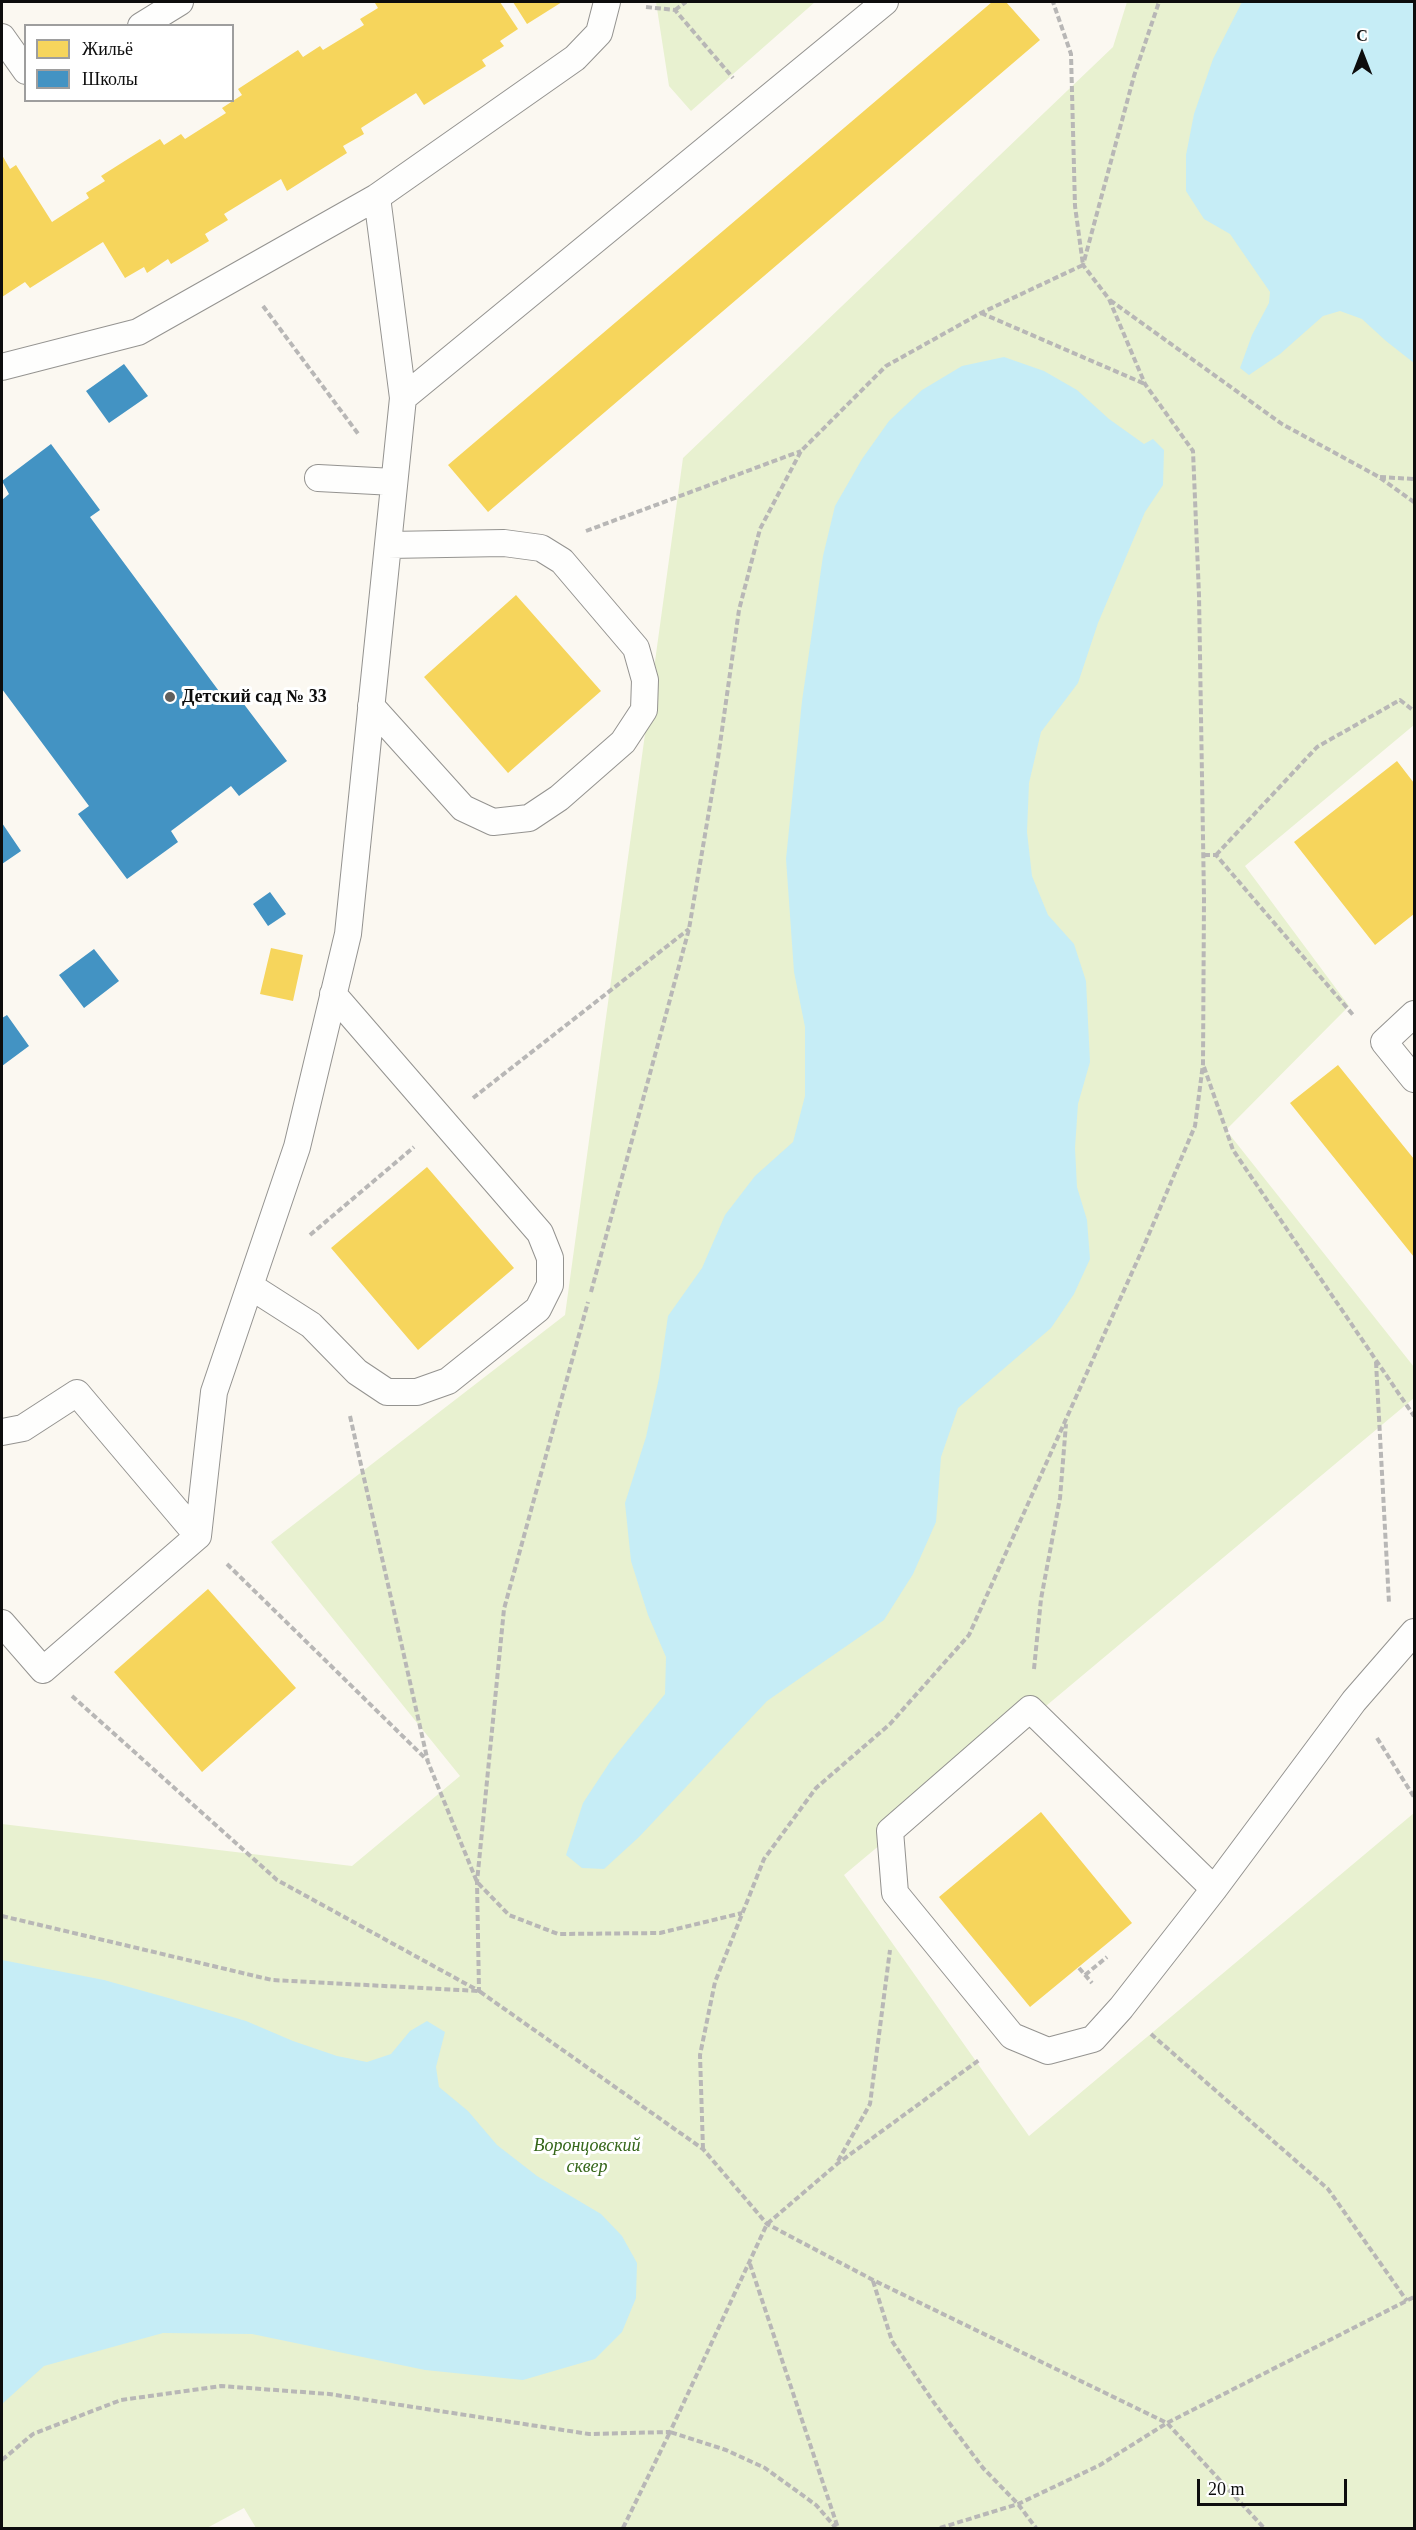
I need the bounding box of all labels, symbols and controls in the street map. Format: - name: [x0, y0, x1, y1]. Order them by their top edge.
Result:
- legend: [24, 24, 234, 102]
- north arrow: [1332, 24, 1392, 84]
- text: С: [1356, 27, 1368, 44]
- text: Жильё: [82, 39, 133, 59]
- text: Школы: [82, 69, 138, 89]
- place label: Детский сад № 33: [182, 686, 327, 708]
- marker: Детский сад № 33: [163, 690, 177, 704]
- park label: Воронцовский сквер: [533, 2135, 641, 2178]
- scale bar: [1200, 2467, 1350, 2505]
- text: 20 m: [1208, 2479, 1245, 2499]

